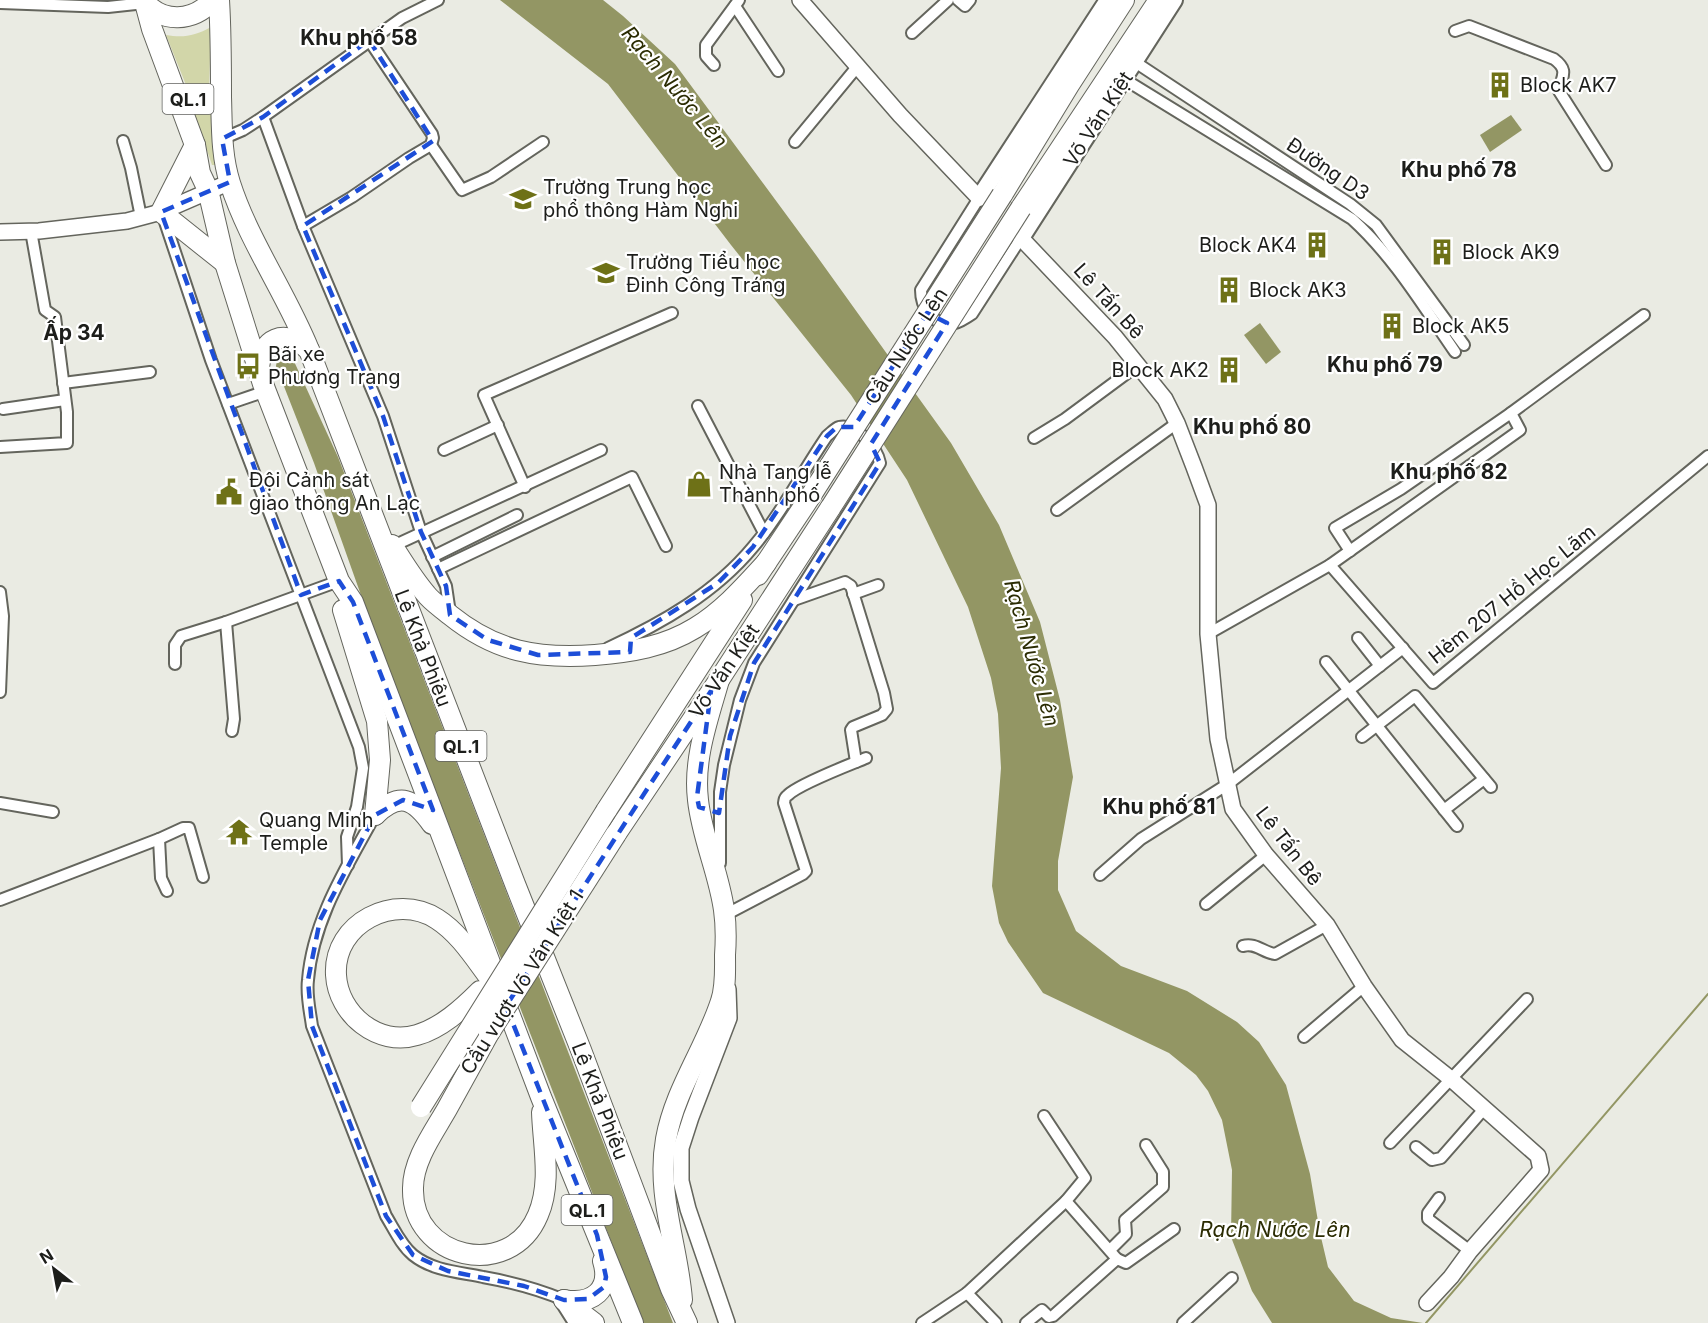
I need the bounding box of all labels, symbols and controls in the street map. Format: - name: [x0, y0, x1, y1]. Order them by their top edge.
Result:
- water label: Rạch Nước Lên: [617, 21, 733, 153]
- district label: Khu phố 58: [300, 25, 418, 50]
- street label: Võ Văn Kiệt: [1058, 66, 1138, 171]
- building icon: Block AK7: [1485, 70, 1515, 100]
- place label: Block AK7: [1520, 73, 1617, 97]
- road number: QL.1: [162, 84, 213, 114]
- street label: Đường D3: [1282, 133, 1374, 205]
- district label: Khu phố 78: [1401, 157, 1517, 182]
- place label: Trường Trung học phổ thông Hàm Nghi: [543, 175, 738, 222]
- school or university icon: Trường Trung học phổ thông Hàm Nghi: [508, 184, 538, 214]
- building icon: Block AK4: [1302, 230, 1332, 260]
- place label: Block AK4: [1199, 233, 1297, 257]
- building icon: Block AK9: [1427, 237, 1457, 267]
- place label: Block AK9: [1462, 240, 1560, 264]
- place label: Trường Tiểu học Đinh Công Tráng: [626, 250, 785, 297]
- school or university icon: Trường Tiểu học Đinh Công Tráng: [591, 258, 621, 288]
- street label: Lê Tấn Bê: [1069, 258, 1149, 344]
- building icon: Block AK3: [1214, 275, 1244, 305]
- place label: Block AK3: [1249, 278, 1347, 302]
- street label: Cầu Nước Lên: [859, 283, 953, 409]
- building icon: Block AK5: [1377, 311, 1407, 341]
- place label: Block AK5: [1412, 314, 1509, 338]
- district label: Ấp 34: [43, 316, 105, 345]
- place label: Bãi xe Phương Trang: [268, 342, 401, 389]
- bus stop icon: Bãi xe Phương Trang: [233, 351, 263, 381]
- district label: Khu phố 79: [1327, 352, 1443, 377]
- building icon: Block AK2: [1214, 355, 1244, 385]
- place label: Block AK2: [1112, 358, 1209, 382]
- district label: Khu phố 80: [1193, 414, 1311, 439]
- district label: Khu phố 82: [1390, 459, 1508, 484]
- place label: Nhà Tang lễ Thành phố: [719, 460, 832, 507]
- place label: Đội Cảnh sát giao thông An Lạc: [249, 468, 420, 515]
- shop icon: Nhà Tang lễ Thành phố: [684, 469, 714, 499]
- public building icon: Đội Cảnh sát giao thông An Lạc: [214, 477, 244, 507]
- street label: Hẻm 207 Hồ Học Lãm: [1424, 519, 1600, 669]
- water label: Rạch Nước Lên: [999, 577, 1065, 729]
- street label: Lê Khả Phiêu: [390, 586, 456, 710]
- street label: Võ Văn Kiệt: [684, 619, 765, 723]
- road number: QL.1: [436, 731, 486, 761]
- district label: Khu phố 81: [1102, 794, 1216, 819]
- street label: Lê Tấn Bê: [1251, 802, 1327, 890]
- place label: Quang Minh Temple: [259, 808, 374, 855]
- temple icon: Quang Minh Temple: [224, 817, 254, 847]
- street label: Cầu vượt Võ Văn Kiệt 1: [455, 885, 589, 1079]
- street label: Lê Khả Phiêu: [567, 1039, 633, 1163]
- road number: QL.1: [562, 1195, 612, 1225]
- water label: Rạch Nước Lên: [1199, 1217, 1351, 1242]
- north arrow: [24, 1239, 84, 1299]
- text: N: [36, 1244, 57, 1268]

